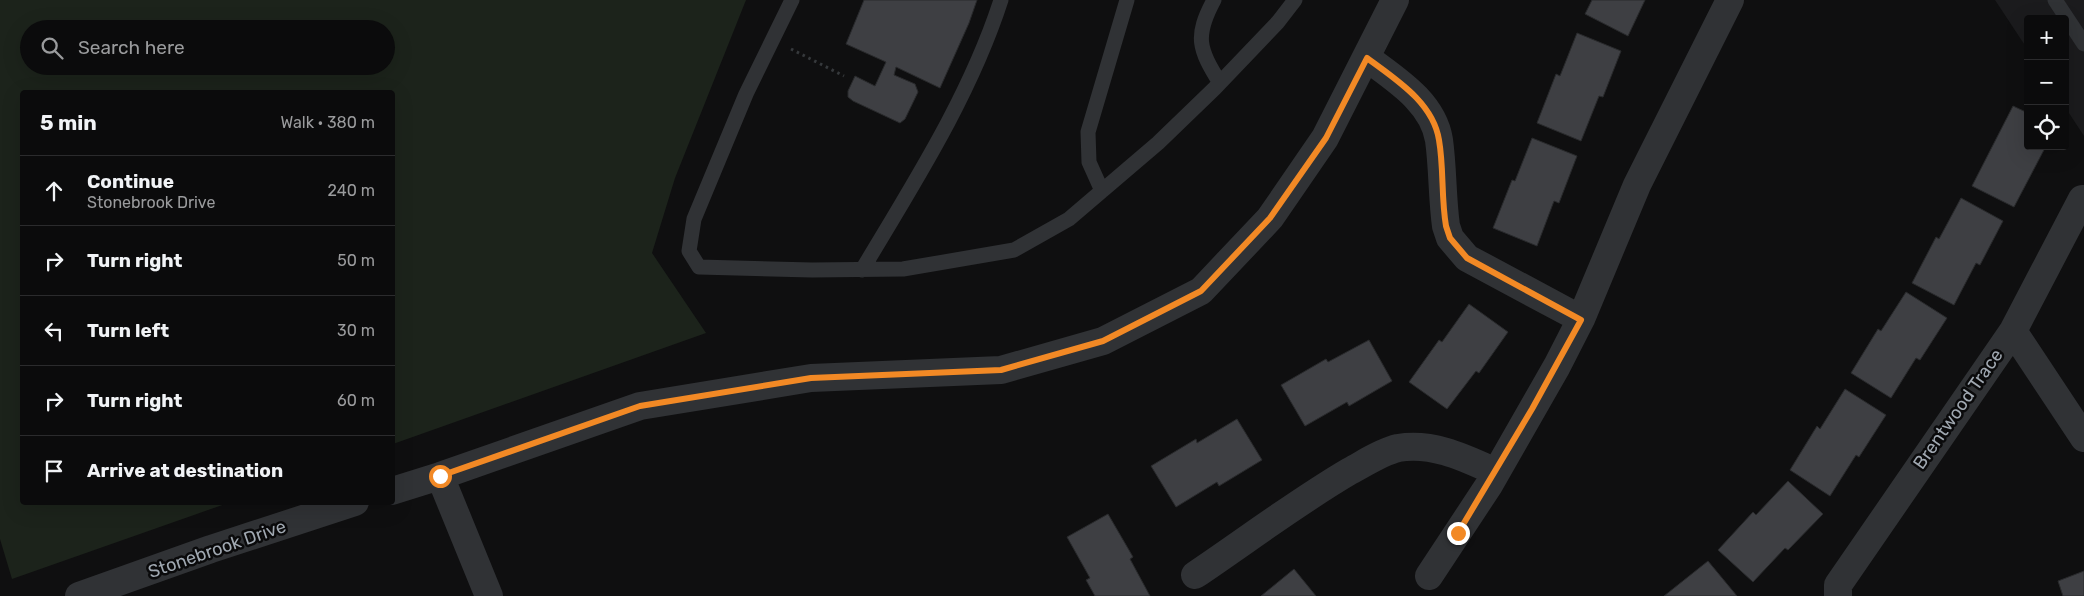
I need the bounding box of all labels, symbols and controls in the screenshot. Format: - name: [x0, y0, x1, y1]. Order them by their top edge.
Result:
- map controls: [2024, 15, 2069, 150]
- button: +: [2024, 15, 2069, 60]
- search box: [20, 20, 395, 75]
- icon: search: [38, 34, 66, 62]
- text: Search here: [78, 36, 185, 59]
- button: −: [2024, 60, 2069, 105]
- button: locate: [2024, 105, 2069, 150]
- text: 5 min: [40, 110, 97, 135]
- text: Walk · 380 m: [281, 113, 375, 132]
- text: Continue: [87, 170, 174, 193]
- icon: ahead: [40, 177, 68, 205]
- text: 240 m: [328, 181, 375, 200]
- text: Stonebrook Drive: [87, 193, 215, 212]
- icon: right: [40, 247, 68, 275]
- text: Turn right: [87, 249, 182, 272]
- text: 50 m: [337, 251, 375, 270]
- icon: left: [40, 317, 68, 345]
- text: Turn left: [87, 319, 169, 342]
- text: 30 m: [337, 321, 375, 340]
- street label: Brentwood Trace: [1908, 345, 2008, 473]
- icon: right: [40, 387, 68, 415]
- text: Turn right: [87, 389, 182, 412]
- text: 60 m: [337, 391, 375, 410]
- icon: arrive: [40, 457, 68, 485]
- text: Arrive at destination: [87, 459, 283, 482]
- route start: [429, 465, 452, 488]
- street label: Stonebrook Drive: [145, 515, 289, 583]
- route end: [1447, 522, 1470, 545]

